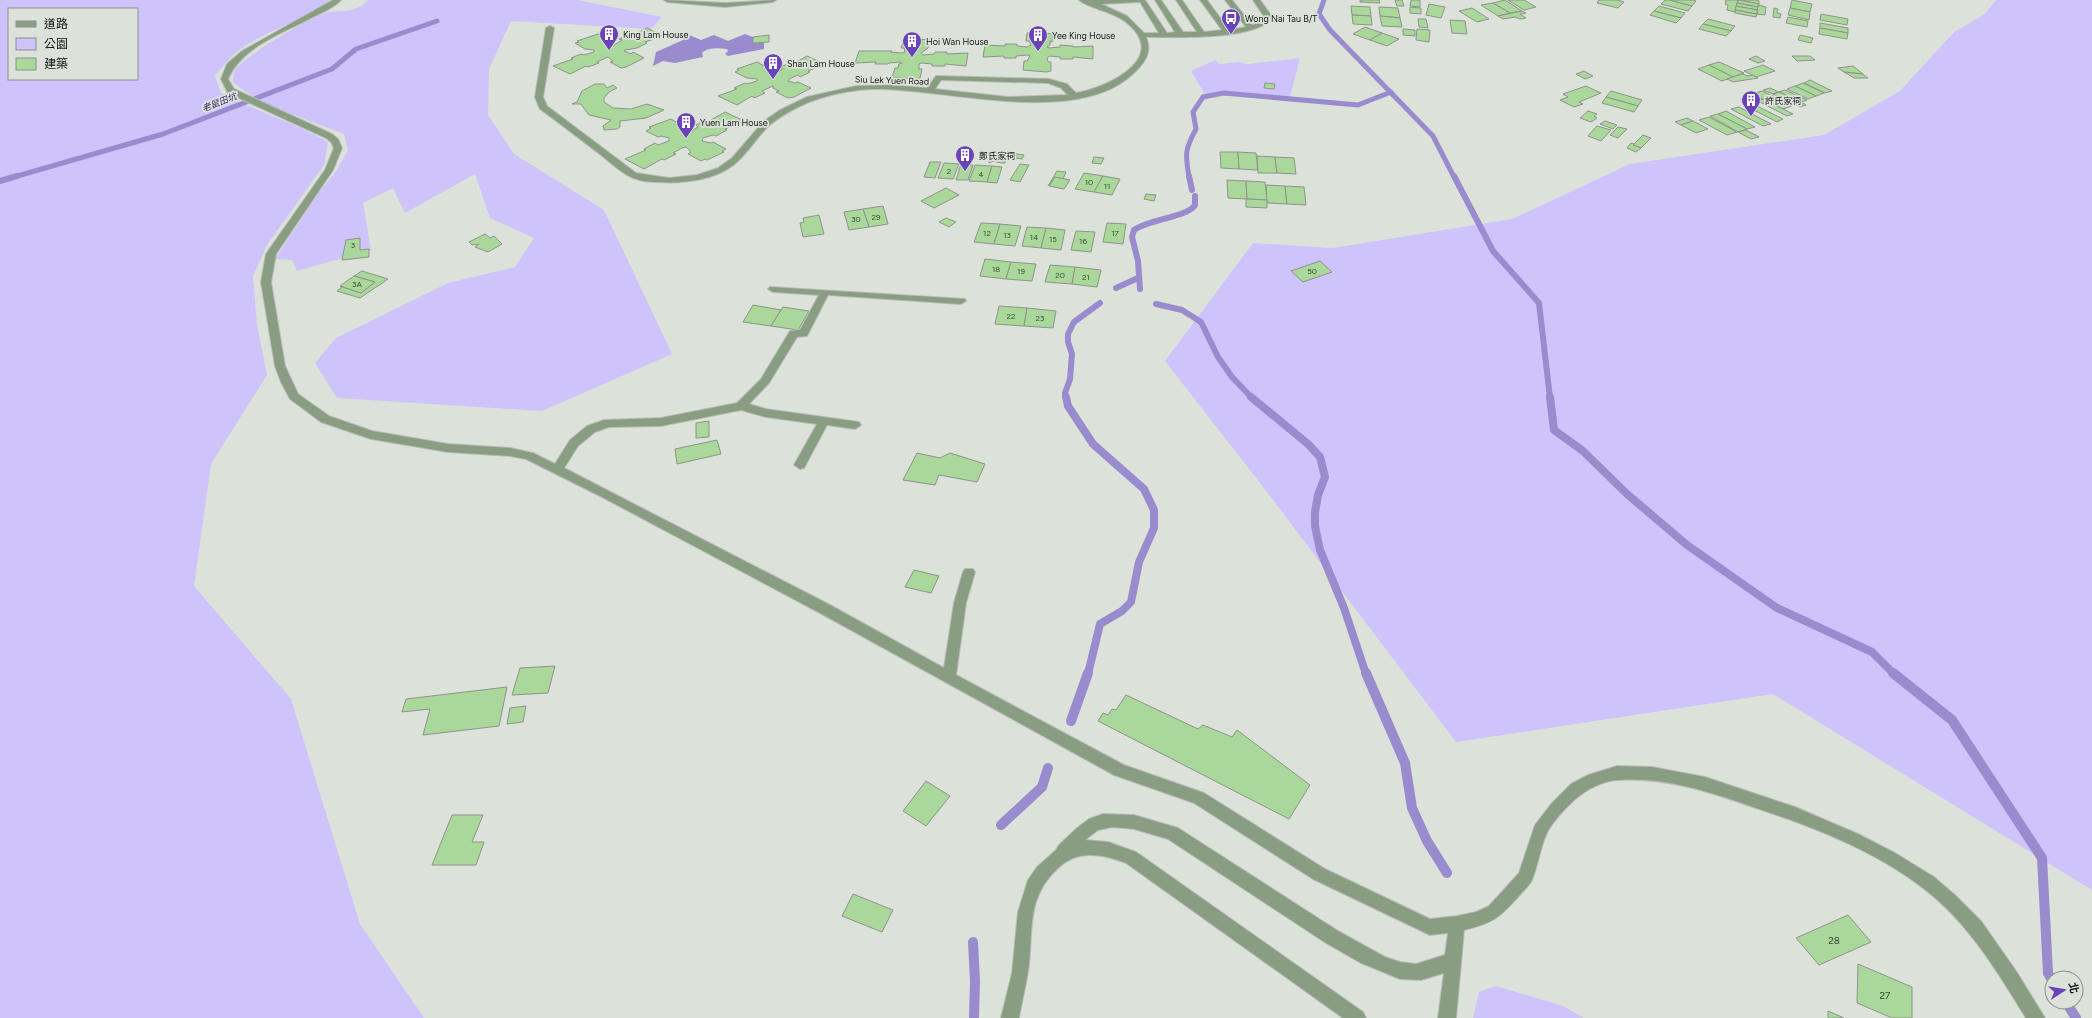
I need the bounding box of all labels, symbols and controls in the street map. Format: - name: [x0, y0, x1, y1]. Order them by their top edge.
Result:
- bus stop icon: Wong Nai Tau B/T: [1220, 7, 1242, 35]
- legend: [8, 8, 138, 80]
- place label: Wong Nai Tau B/T: [1245, 13, 1317, 24]
- text: 道路: [44, 17, 68, 31]
- building icon: King Lam House: [598, 23, 620, 51]
- building icon: Yee King House: [1027, 24, 1049, 52]
- place label: King Lam House: [623, 29, 688, 40]
- building icon: Hoi Wan House: [901, 30, 923, 58]
- place label: Yee King House: [1052, 30, 1115, 41]
- place label: Hoi Wan House: [926, 36, 989, 47]
- text: 公園: [44, 37, 68, 51]
- building icon: Shan Lam House: [762, 52, 784, 80]
- text: 建築: [44, 57, 68, 71]
- place label: Shan Lam House: [787, 58, 855, 69]
- street label: Siu Lek Yuen Road: [855, 73, 929, 87]
- building icon: 許氏家祠: [1740, 89, 1762, 117]
- water label: 老鼠田坑: [200, 90, 240, 114]
- place label: 許氏家祠: [1765, 95, 1801, 106]
- building icon: Yuen Lam House: [675, 111, 697, 139]
- place label: Yuen Lam House: [700, 117, 768, 128]
- building icon: 鄭氏家祠: [954, 144, 976, 172]
- place label: 鄭氏家祠: [979, 150, 1015, 161]
- house number: 2: [947, 166, 951, 176]
- house number: 4: [979, 169, 984, 179]
- house number: 10: [1085, 177, 1093, 187]
- house number: 11: [1104, 181, 1110, 191]
- house number: 29: [872, 212, 881, 222]
- house number: 30: [851, 214, 861, 224]
- house number: 12: [983, 228, 991, 238]
- house number: 17: [1111, 228, 1119, 238]
- house number: 13: [1003, 230, 1011, 240]
- house number: 14: [1030, 232, 1038, 242]
- house number: 15: [1049, 234, 1057, 244]
- house number: 16: [1079, 236, 1087, 246]
- house number: 3: [351, 240, 355, 250]
- house number: 18: [992, 264, 1000, 274]
- house number: 19: [1017, 266, 1025, 276]
- house number: 50: [1307, 266, 1317, 276]
- house number: 20: [1055, 270, 1065, 280]
- house number: 21: [1082, 272, 1090, 282]
- house number: 3A: [352, 279, 362, 289]
- house number: 22: [1007, 311, 1015, 321]
- house number: 23: [1036, 313, 1044, 323]
- house number: 28: [1828, 934, 1840, 947]
- north arrow: [2044, 970, 2084, 1010]
- text: 北: [2066, 981, 2081, 995]
- house number: 27: [1880, 989, 1891, 1002]

